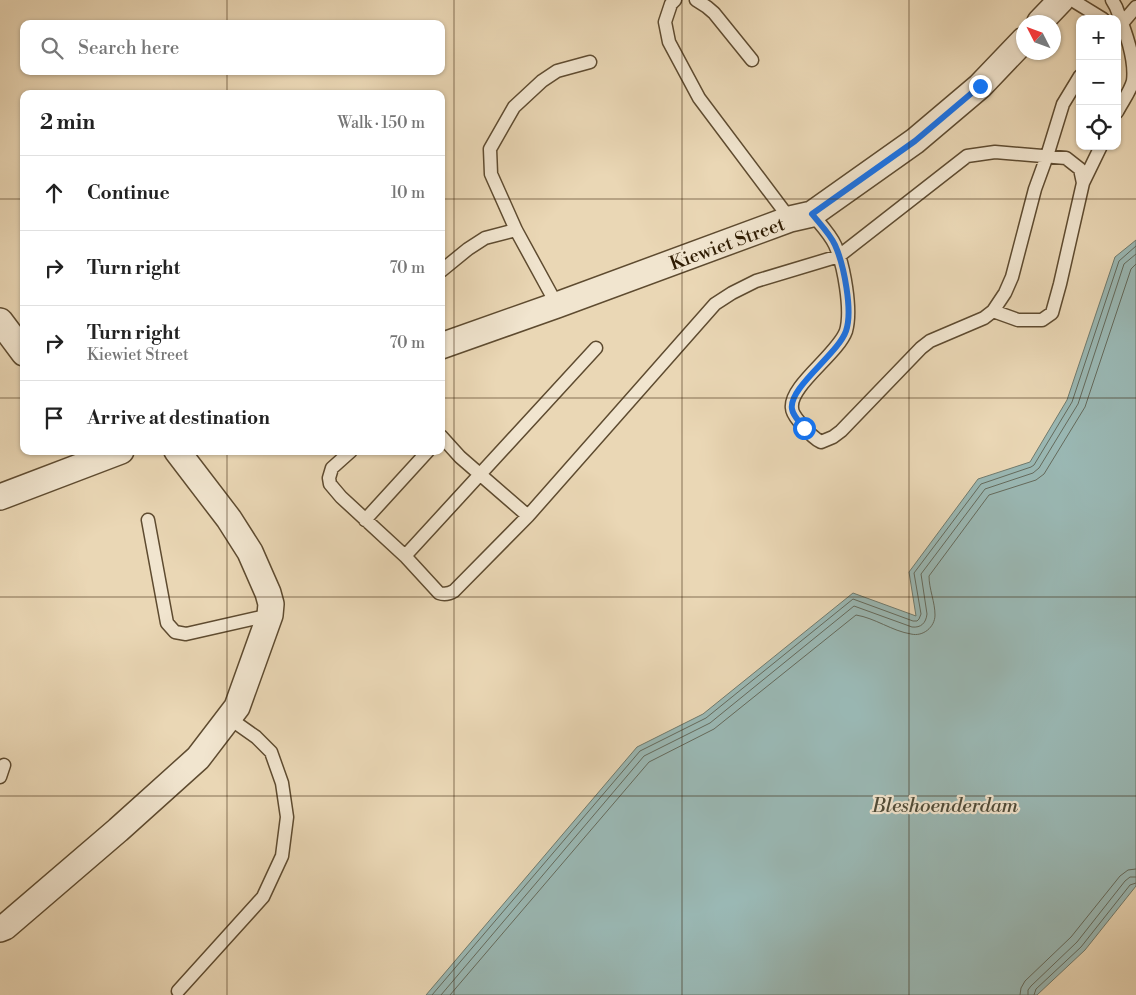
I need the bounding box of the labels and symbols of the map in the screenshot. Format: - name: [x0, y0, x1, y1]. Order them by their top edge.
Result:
- north arrow: [1016, 15, 1061, 60]
- route end: [969, 75, 992, 98]
- street label: Kiewiet Street: [666, 212, 788, 276]
- route start: [793, 417, 816, 440]
- water label: Bleshoenderdam: [871, 794, 1019, 819]

